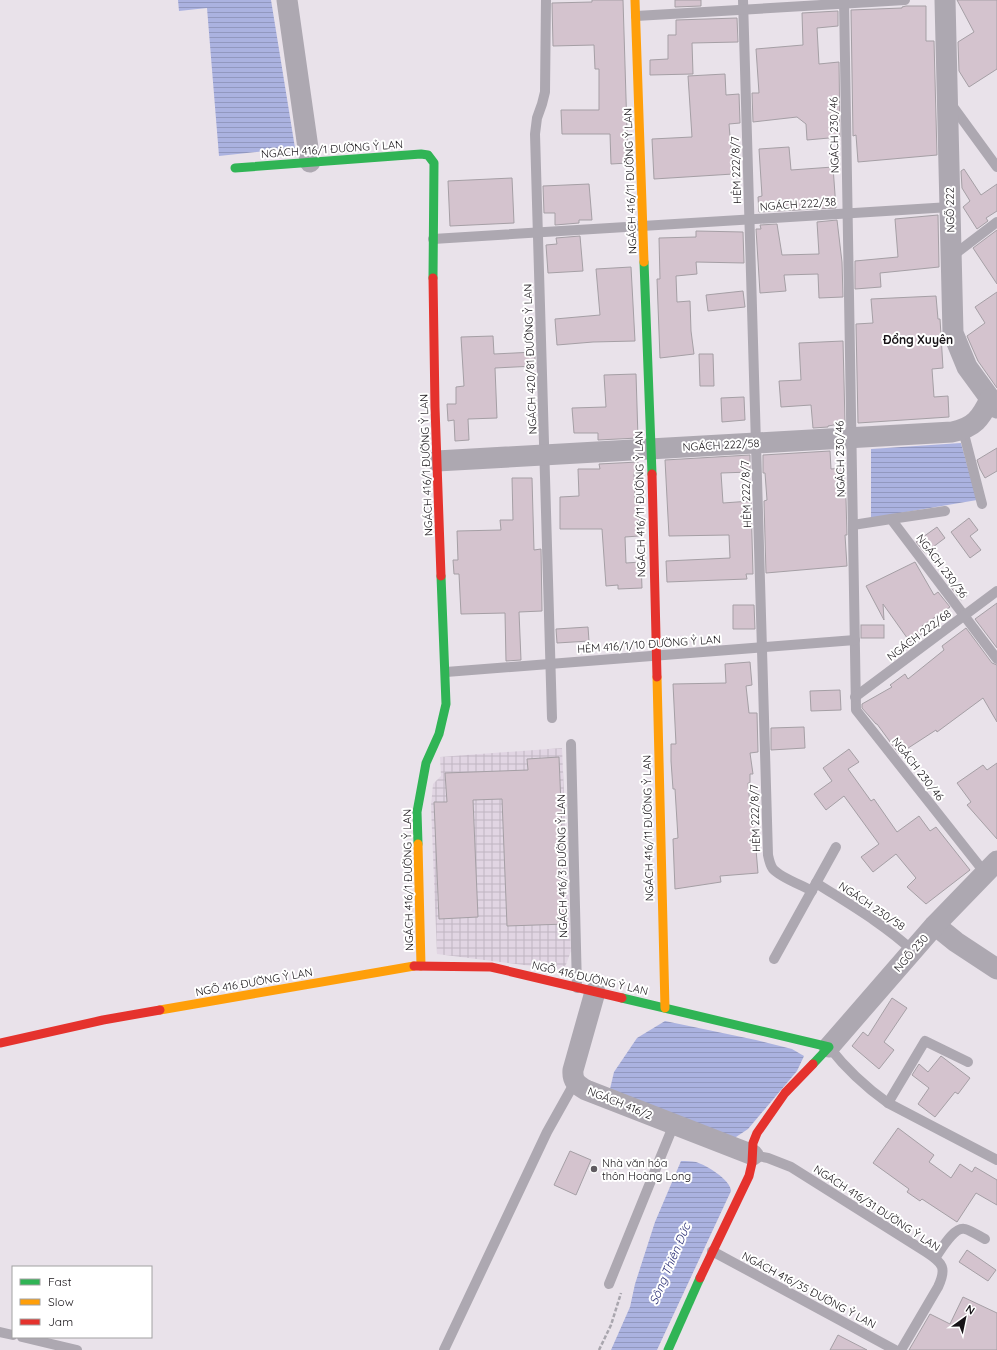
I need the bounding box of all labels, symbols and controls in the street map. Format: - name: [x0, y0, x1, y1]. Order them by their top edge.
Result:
- street label: NGÁCH 230/46: [826, 96, 842, 173]
- street label: NGÁCH 416/11 ĐƯỜNG Ỷ LAN: [620, 108, 640, 254]
- street label: HẺM 222/8/7: [728, 136, 744, 204]
- street label: NGÁCH 416/1 ĐƯỜNG Ỷ LAN: [261, 137, 403, 161]
- street label: NGÕ 222: [943, 187, 957, 233]
- street label: NGÁCH 222/38: [759, 194, 837, 214]
- street label: NGÁCH 420/81 ĐƯỜNG Ỷ LAN: [520, 283, 540, 435]
- district label: Đổng Xuyên: [882, 332, 953, 347]
- street label: NGÁCH 416/1 ĐƯỜNG Ỷ LAN: [417, 394, 435, 536]
- street label: NGÁCH 230/46: [832, 420, 848, 497]
- street label: NGÁCH 416/11 ĐƯỜNG Ỷ LAN: [632, 431, 648, 577]
- street label: NGÁCH 222/58: [682, 436, 760, 454]
- street label: HẺM 222/8/7: [738, 460, 754, 528]
- street label: NGÁCH 230/36: [913, 531, 971, 601]
- street label: NGÁCH 222/68: [884, 606, 954, 664]
- street label: HẺM 416/1/10 ĐƯỜNG Ỷ LAN: [577, 632, 721, 656]
- street label: NGÁCH 230/46: [889, 734, 947, 804]
- street label: NGÁCH 416/11 ĐƯỜNG Ỷ LAN: [640, 755, 656, 901]
- street label: HẺM 222/8/7: [747, 784, 763, 852]
- street label: NGÁCH 416/3 ĐƯỜNG Ỷ LAN: [554, 794, 570, 938]
- street label: NGÁCH 416/1 ĐƯỜNG Ỷ LAN: [400, 809, 416, 951]
- street label: NGÁCH 230/58: [836, 879, 908, 933]
- street label: NGÕ 230: [891, 931, 931, 975]
- street label: NGÕ 416 ĐƯỜNG Ỷ LAN: [531, 958, 649, 998]
- street label: NGÕ 416 ĐƯỜNG Ỷ LAN: [194, 965, 314, 999]
- street label: NGÁCH 416/2: [586, 1084, 654, 1122]
- place label: Nhà văn hóa thôn Hoàng Long: [602, 1156, 691, 1183]
- street label: NGÁCH 416/31 ĐƯỜNG Ỷ LAN: [811, 1162, 943, 1254]
- marker: Nhà văn hóa thôn Hoàng Long: [589, 1164, 599, 1174]
- water label: Sông Thiên Đức: [646, 1219, 694, 1307]
- street label: NGÁCH 416/35 ĐƯỜNG Ỷ LAN: [739, 1249, 879, 1331]
- legend: [12, 1266, 152, 1338]
- text: Fast: [48, 1274, 72, 1289]
- text: Slow: [48, 1294, 74, 1309]
- north arrow: [945, 1298, 985, 1338]
- text: N: [963, 1302, 978, 1318]
- text: Jam: [48, 1314, 73, 1329]

